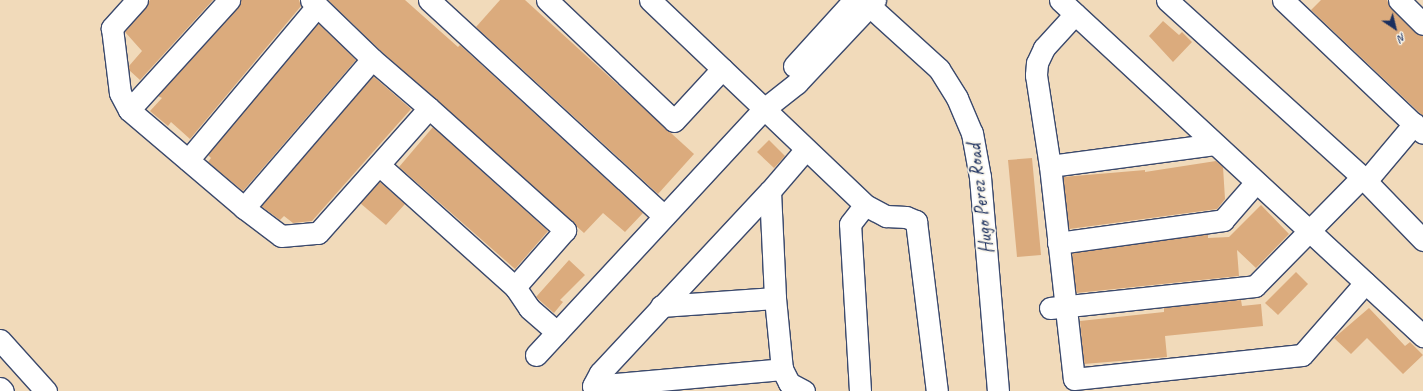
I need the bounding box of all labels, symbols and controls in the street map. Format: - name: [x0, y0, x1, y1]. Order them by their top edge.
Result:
- north arrow: [1375, 8, 1415, 48]
- text: N: [1395, 30, 1409, 46]
- street label: Hugo Perez Road: [961, 142, 999, 256]

